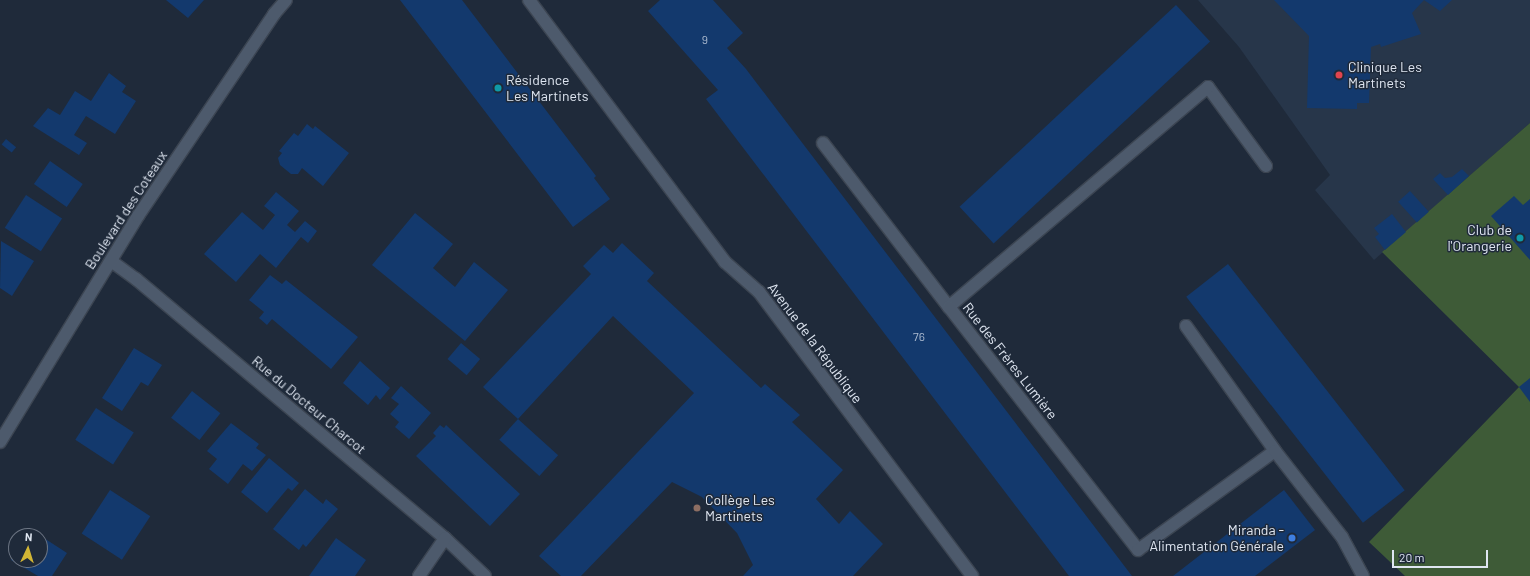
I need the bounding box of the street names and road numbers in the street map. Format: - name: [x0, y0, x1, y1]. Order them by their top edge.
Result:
- street label: Boulevard des Coteaux: [81, 148, 171, 272]
- street label: Avenue de la République: [764, 279, 866, 407]
- street label: Rue des Frères Lumière: [959, 299, 1061, 423]
- street label: Rue du Docteur Charcot: [249, 352, 369, 458]

